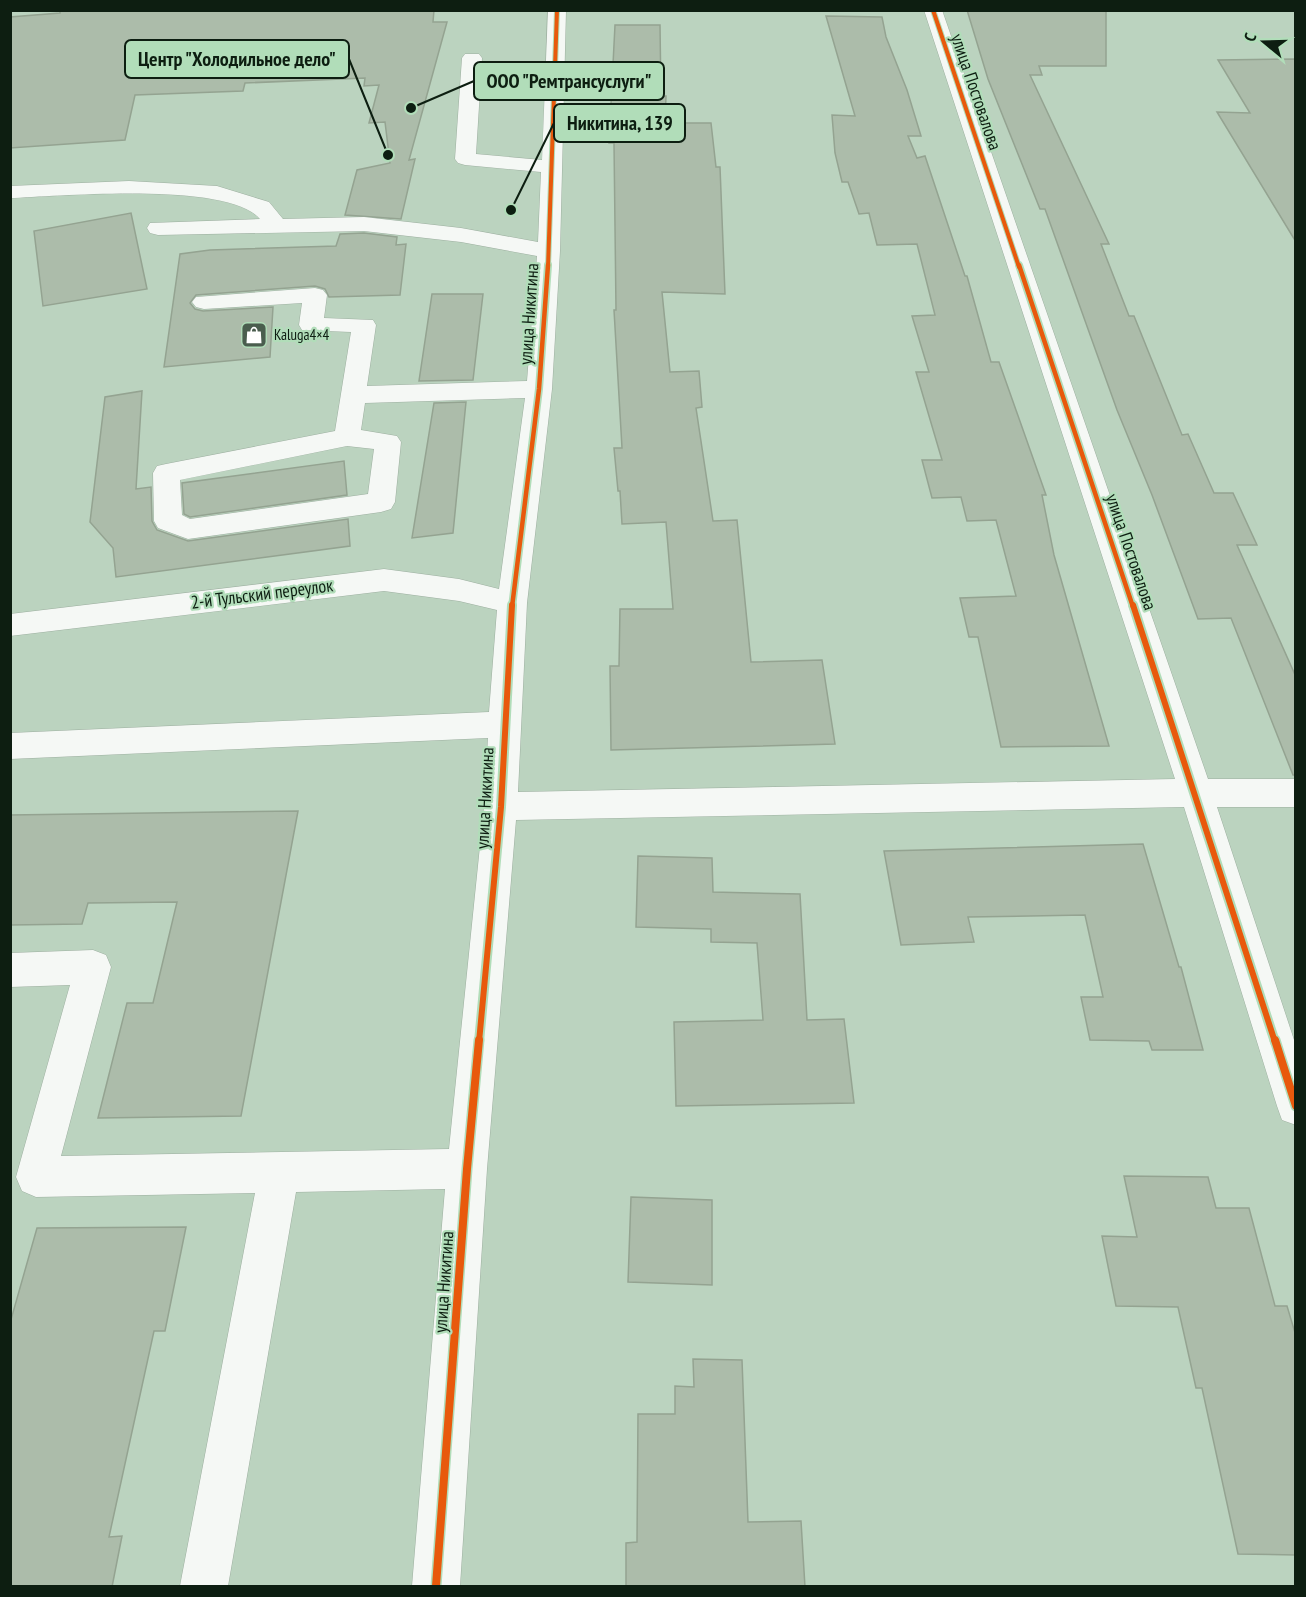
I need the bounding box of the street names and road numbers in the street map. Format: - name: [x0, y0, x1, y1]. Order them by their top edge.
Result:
- street label: улица Постовалова: [946, 31, 1007, 153]
- street label: улица Никитина: [513, 262, 544, 366]
- street label: улица Постовалова: [1101, 491, 1162, 613]
- street label: 2-й Тульский переулок: [190, 573, 334, 614]
- street label: улица Никитина: [470, 747, 499, 849]
- street label: улица Никитина: [428, 1230, 459, 1334]

